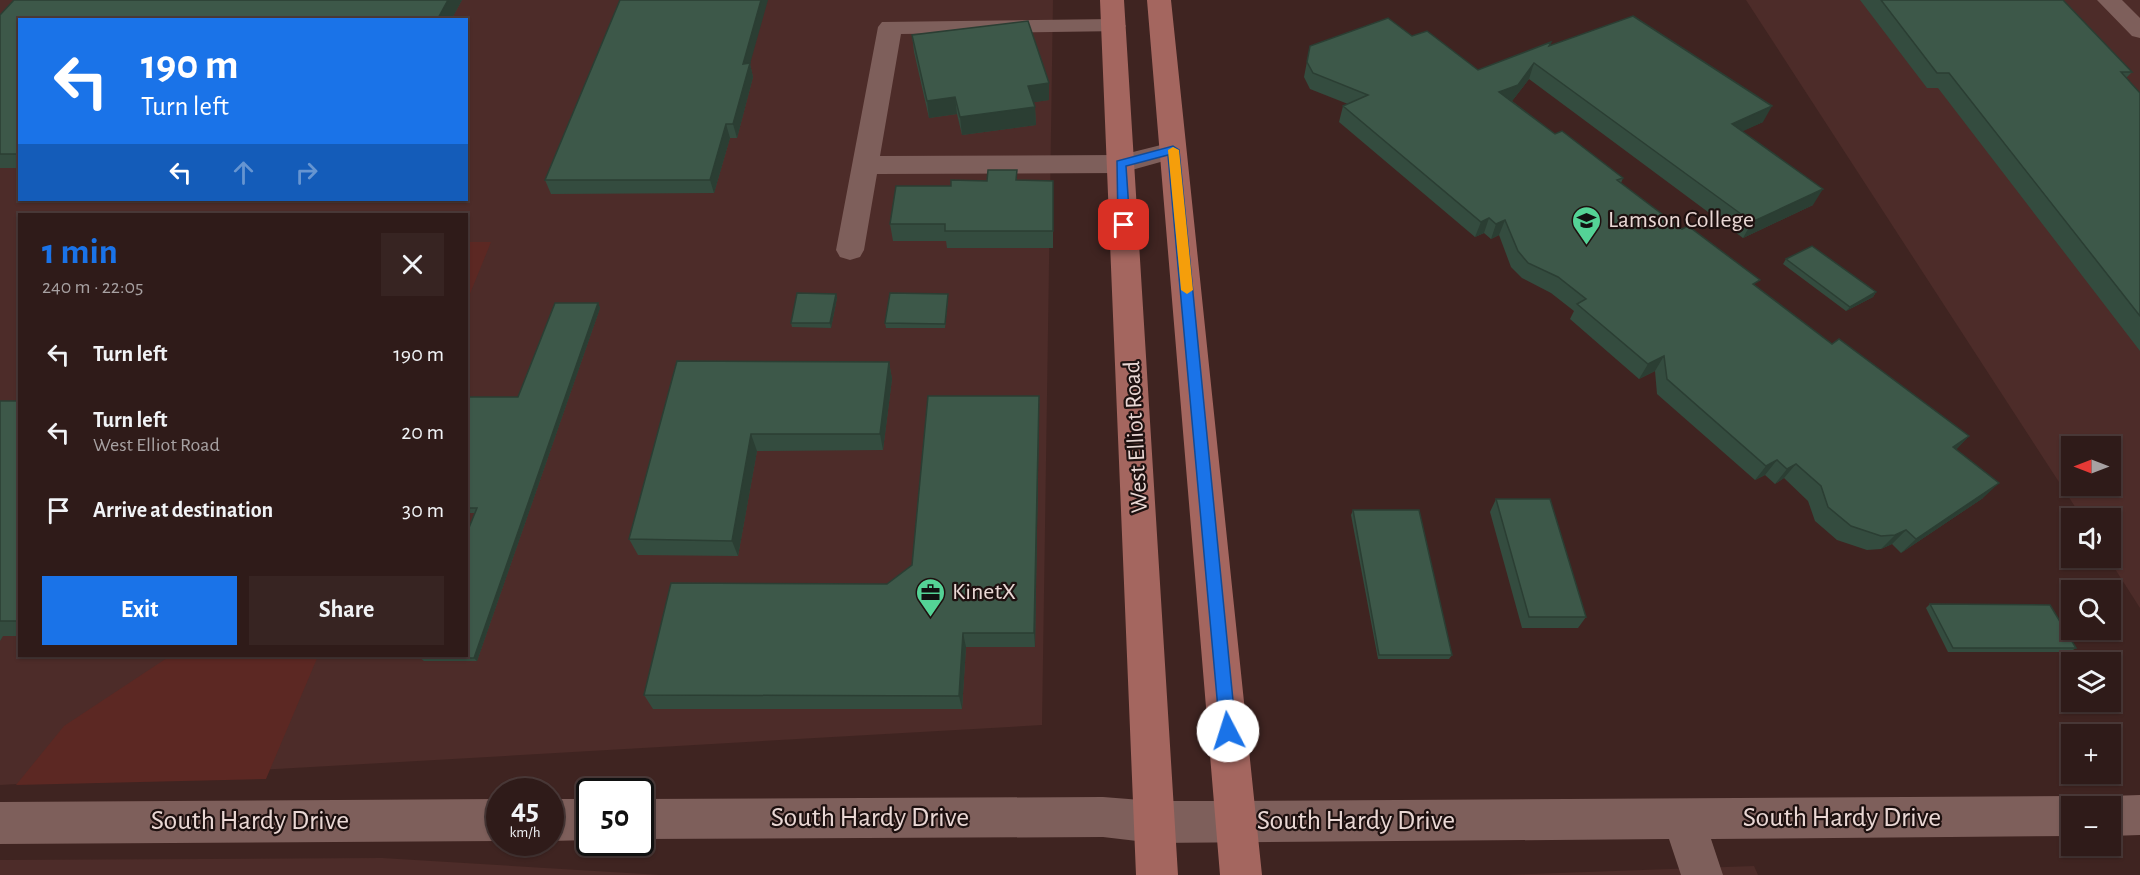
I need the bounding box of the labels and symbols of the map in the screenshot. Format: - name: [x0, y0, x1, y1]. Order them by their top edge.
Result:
- pin: [1098, 199, 1149, 250]
- school or university icon: Lamson College: [1571, 204, 1603, 246]
- place label: Lamson College: [1608, 208, 1754, 232]
- street label: West Elliot Road: [1120, 360, 1152, 514]
- north arrow: [2061, 436, 2121, 496]
- office icon: KinetX: [915, 576, 947, 618]
- place label: KinetX: [952, 580, 1016, 604]
- position arrow: [1196, 699, 1260, 763]
- speed limit sign: 50: [576, 778, 654, 856]
- street label: South Hardy Drive: [771, 804, 969, 832]
- street label: South Hardy Drive: [1743, 804, 1941, 832]
- street label: South Hardy Drive: [151, 807, 349, 835]
- street label: South Hardy Drive: [1257, 807, 1455, 835]

